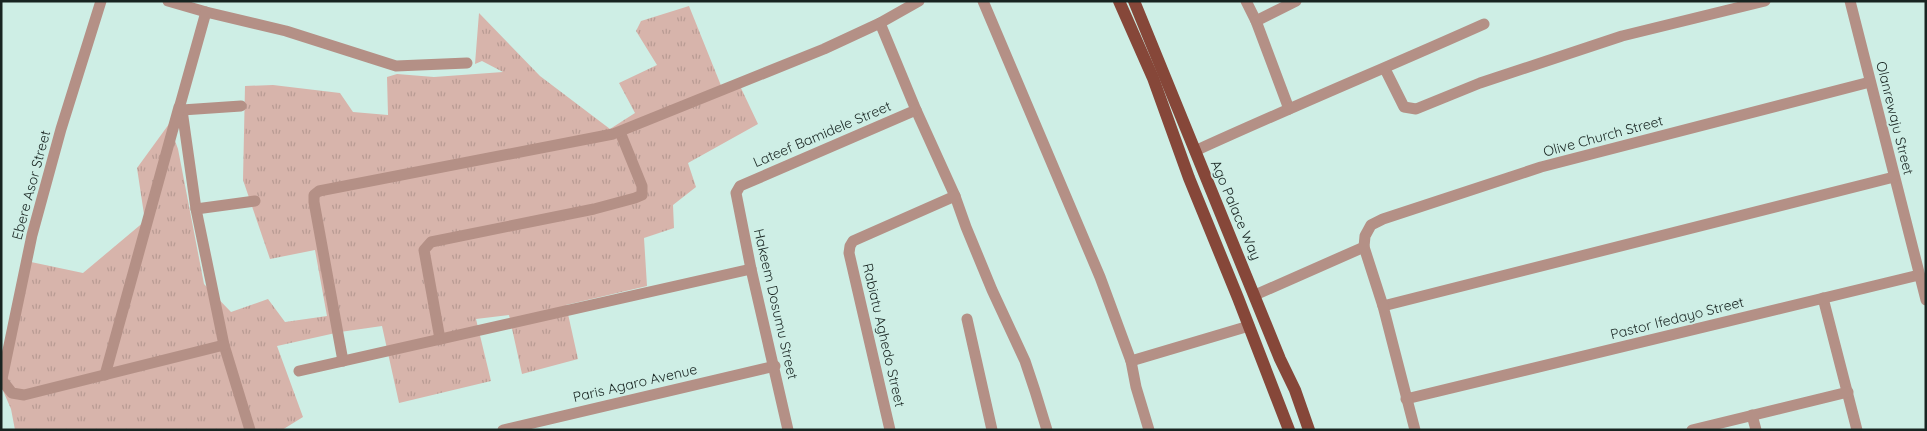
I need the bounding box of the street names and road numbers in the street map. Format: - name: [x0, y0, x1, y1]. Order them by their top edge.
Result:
- street label: Olanrewaju Street: [1872, 59, 1918, 177]
- street label: Lateef Bamidele Street: [750, 97, 894, 171]
- street label: Olive Church Street: [1541, 111, 1665, 161]
- street label: Ebere Asor Street: [8, 128, 54, 242]
- street label: Ago Palace Way: [1207, 157, 1265, 263]
- street label: Hakeem Dosumu Street: [750, 227, 802, 381]
- street label: Rabiatu Aghedo Street: [859, 261, 909, 409]
- street label: Pastor Ifedayo Street: [1608, 293, 1746, 343]
- street label: Paris Agaro Avenue: [571, 360, 699, 406]

